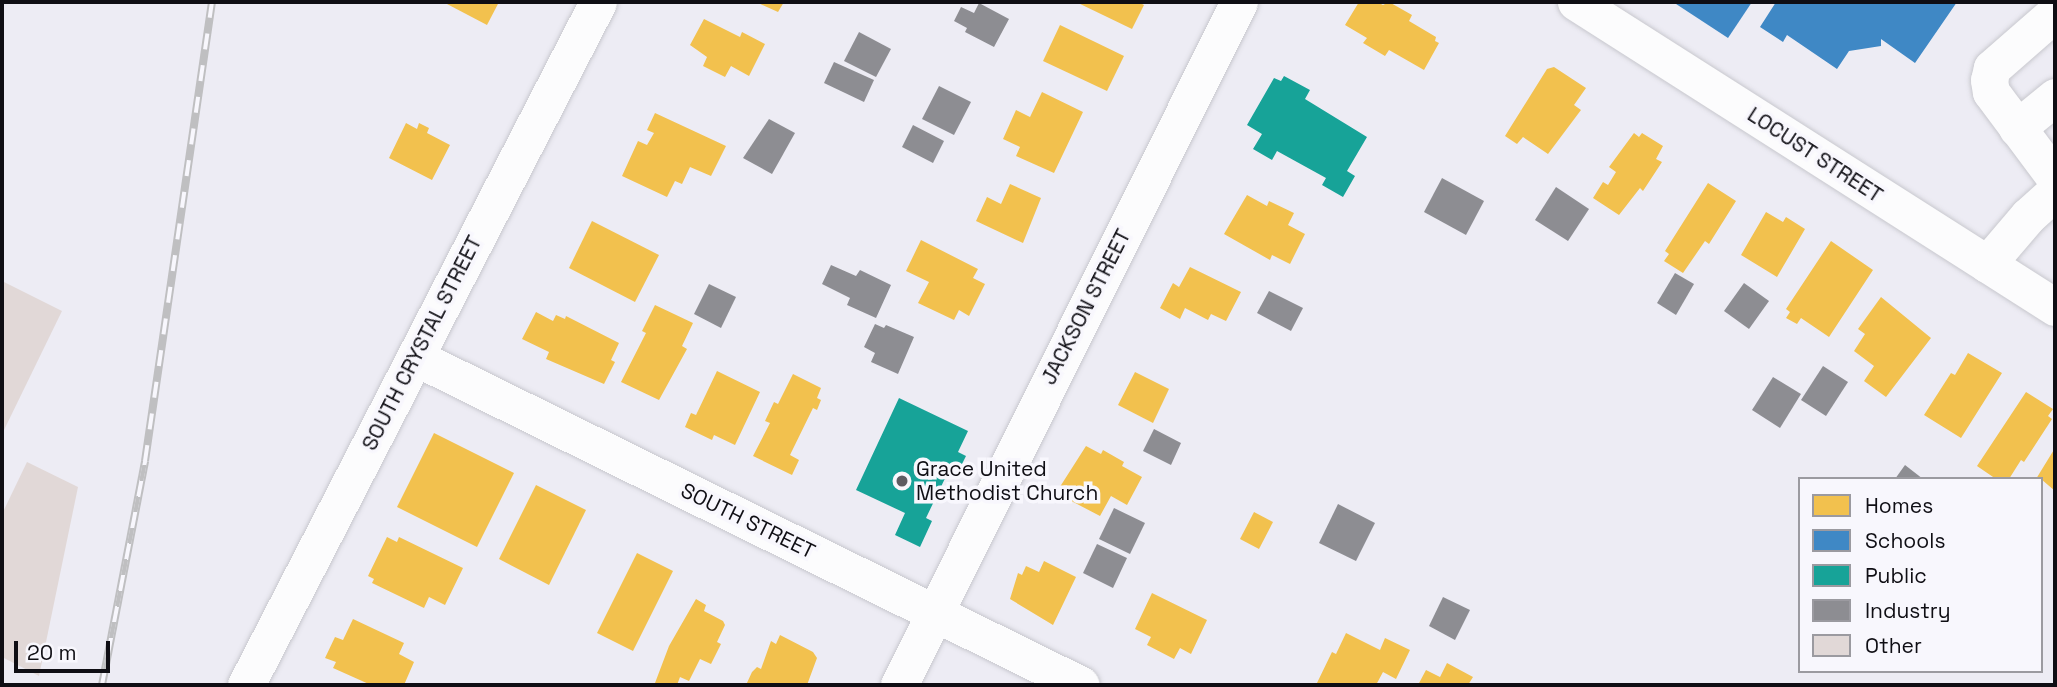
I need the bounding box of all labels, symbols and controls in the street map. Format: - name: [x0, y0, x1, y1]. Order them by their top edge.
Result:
- street label: LOCUST STREET: [1743, 102, 1887, 208]
- street label: JACKSON STREET: [1036, 225, 1136, 389]
- street label: SOUTH CRYSTAL STREET: [357, 231, 487, 455]
- place label: Grace United Methodist Church: [916, 456, 1098, 506]
- marker: Grace United Methodist Church: [894, 473, 910, 489]
- legend: [1798, 477, 2043, 673]
- street label: SOUTH STREET: [677, 478, 819, 564]
- text: Homes: [1865, 492, 1933, 519]
- text: Schools: [1865, 527, 1945, 554]
- text: Public: [1865, 562, 1927, 589]
- text: Industry: [1865, 597, 1951, 624]
- scale bar: [18, 628, 114, 672]
- text: Other: [1865, 632, 1922, 659]
- text: 20 m: [27, 639, 77, 666]

